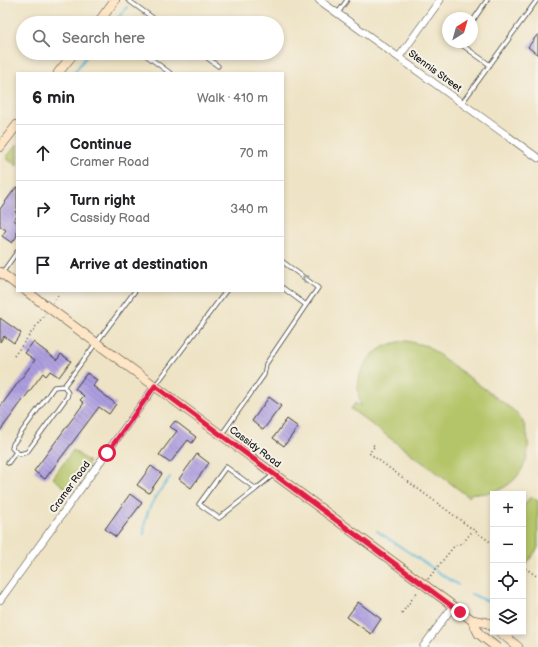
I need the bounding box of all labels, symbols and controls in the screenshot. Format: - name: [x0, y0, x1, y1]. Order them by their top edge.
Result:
- north arrow: [442, 12, 478, 48]
- search box: [16, 16, 284, 60]
- icon: search: [30, 27, 52, 49]
- text: Search here: [62, 29, 145, 48]
- street label: Stennis Street: [406, 48, 464, 94]
- text: 6 min: [32, 88, 75, 108]
- text: Walk · 410 m: [197, 90, 268, 106]
- text: Continue: [70, 135, 132, 154]
- icon: ahead: [32, 142, 54, 164]
- text: 70 m: [240, 145, 268, 161]
- text: Cramer Road: [70, 154, 149, 170]
- text: Turn right: [70, 191, 135, 210]
- icon: right: [32, 198, 54, 220]
- text: 340 m: [230, 201, 268, 217]
- text: Cassidy Road: [70, 210, 150, 226]
- icon: arrive: [32, 254, 54, 276]
- text: Arrive at destination: [70, 255, 208, 274]
- one-way arrow: [302, 276, 309, 283]
- street label: Cassidy Road: [227, 424, 283, 470]
- route start: [98, 444, 116, 462]
- street label: Cramer Road: [47, 459, 93, 515]
- map controls: [490, 491, 526, 635]
- button: +: [490, 491, 526, 527]
- button: −: [490, 527, 526, 563]
- button: locate: [490, 563, 526, 599]
- button: layers: [490, 599, 526, 635]
- route end: [451, 603, 469, 621]

